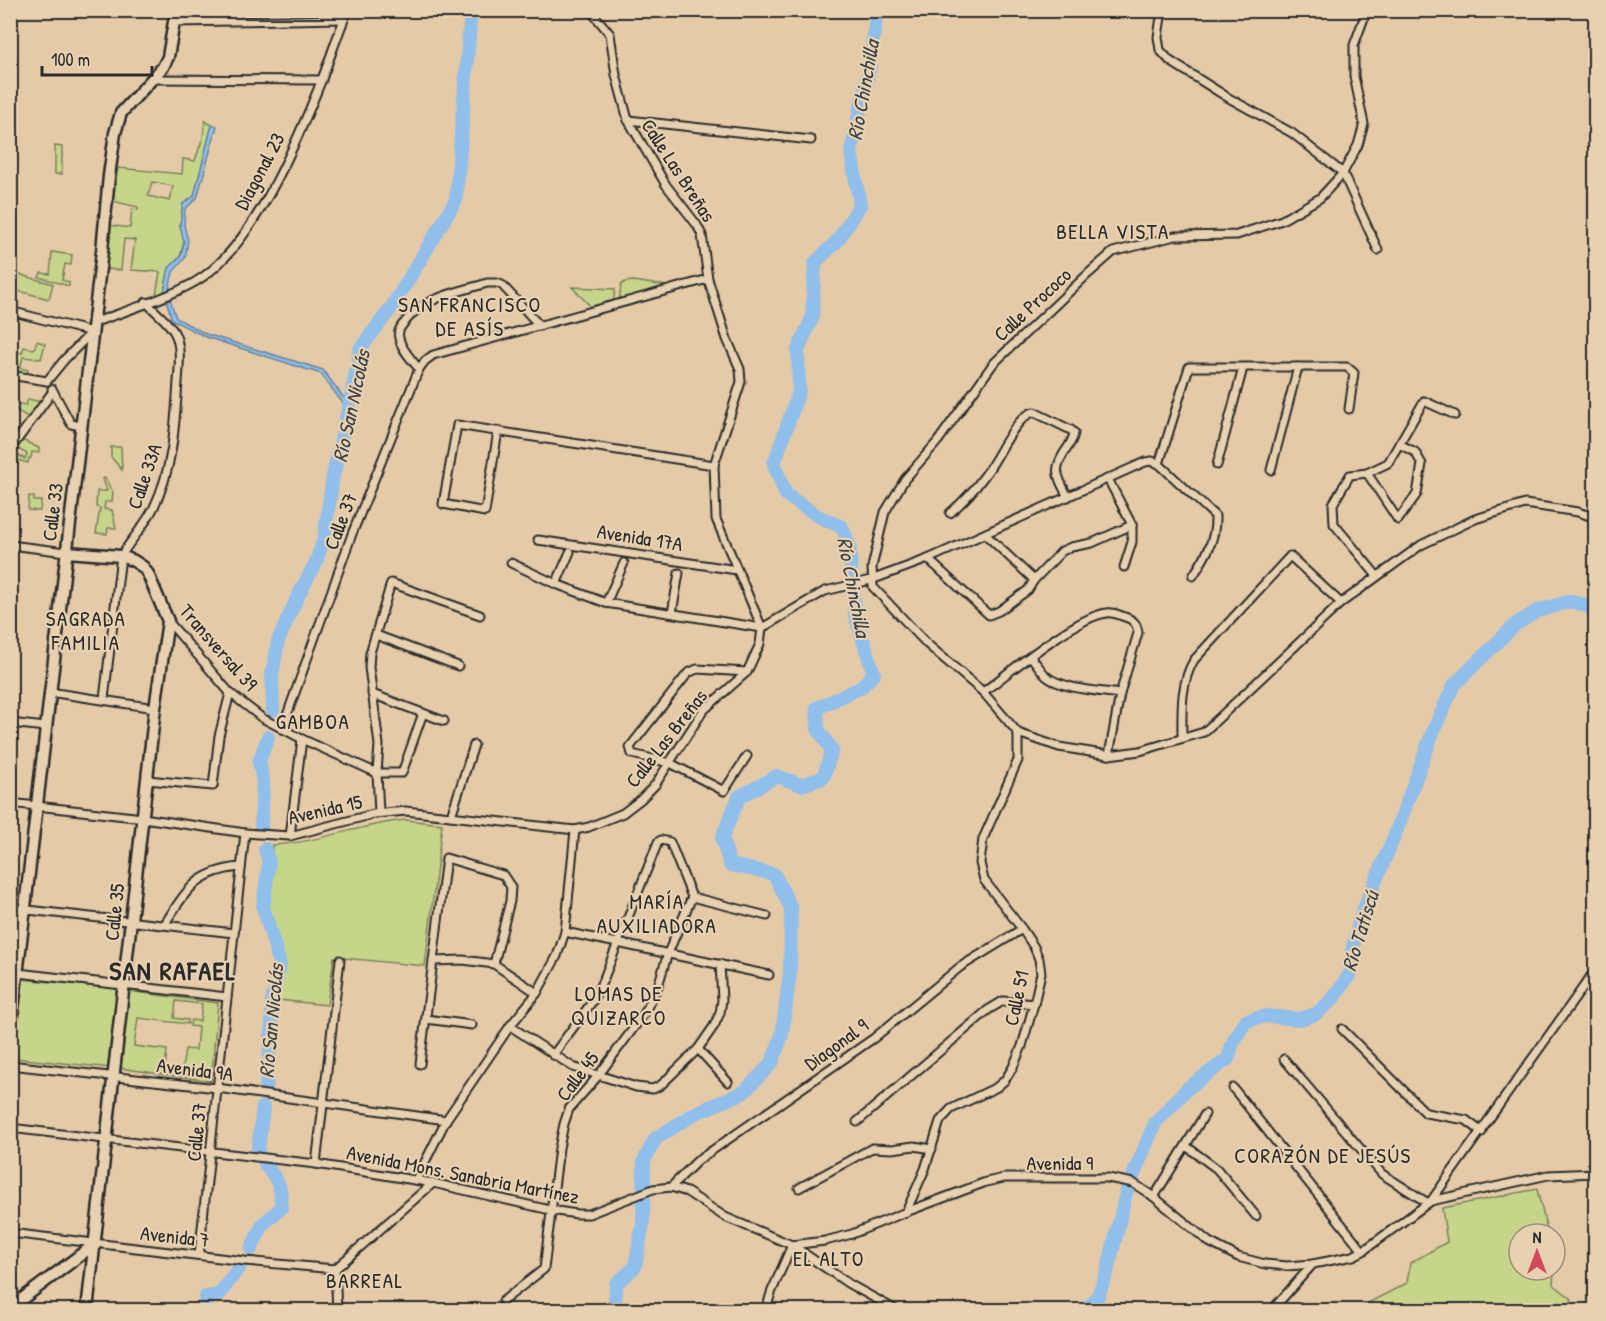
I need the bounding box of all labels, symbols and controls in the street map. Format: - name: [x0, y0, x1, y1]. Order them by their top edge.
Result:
- water label: Río Chinchilla: [840, 35, 887, 142]
- scale bar: [42, 39, 152, 77]
- text: 100 m: [51, 47, 90, 72]
- street label: Calle Las Breñas: [636, 113, 723, 227]
- street label: Diagonal 23: [227, 128, 291, 214]
- district label: BELLA VISTA: [1056, 217, 1170, 246]
- street label: Calle Prococo: [987, 261, 1077, 347]
- district label: SAN FRANCISCO DE ASÍS: [398, 290, 542, 343]
- water label: Río San Nicolás: [325, 345, 377, 465]
- street label: Calle 33A: [120, 439, 168, 512]
- street label: Calle 33: [35, 482, 69, 542]
- street label: Calle 37: [317, 489, 363, 553]
- street label: Avenida 17A: [595, 517, 685, 557]
- water label: Río Chinchilla: [830, 535, 878, 642]
- street label: Transversal 39: [174, 598, 264, 696]
- district label: SAGRADA FAMILIA: [46, 604, 126, 657]
- street label: Calle Las Breñas: [619, 683, 713, 793]
- district label: GAMBOA: [276, 707, 350, 736]
- street label: Avenida 15: [285, 787, 365, 831]
- street label: Calle 35: [98, 882, 130, 942]
- water label: Río Tatiscú: [1334, 886, 1386, 975]
- district label: MARÍA AUXILIADORA: [597, 887, 717, 940]
- district label: SAN RAFAEL: [109, 953, 237, 988]
- water label: Río San Nicolás: [252, 961, 291, 1079]
- street label: Calle 51: [997, 968, 1035, 1028]
- district label: LOMAS DE QUIZARCO: [571, 979, 667, 1032]
- street label: Diagonal 9: [799, 1012, 873, 1076]
- street label: Calle 45: [549, 1045, 605, 1106]
- street label: Avenida 9A: [155, 1051, 235, 1087]
- street label: Calle 37: [179, 1101, 213, 1163]
- street label: Avenida Mons. Sanabria Martínez: [345, 1138, 582, 1210]
- district label: CORAZÓN DE JESÚS: [1234, 1141, 1412, 1170]
- street label: Avenida 9: [1027, 1149, 1093, 1176]
- street label: Avenida 7: [139, 1219, 211, 1253]
- north arrow: [1507, 1222, 1567, 1282]
- text: N: [1533, 1226, 1542, 1248]
- district label: EL ALTO: [793, 1244, 865, 1273]
- district label: BARREAL: [326, 1266, 404, 1295]

